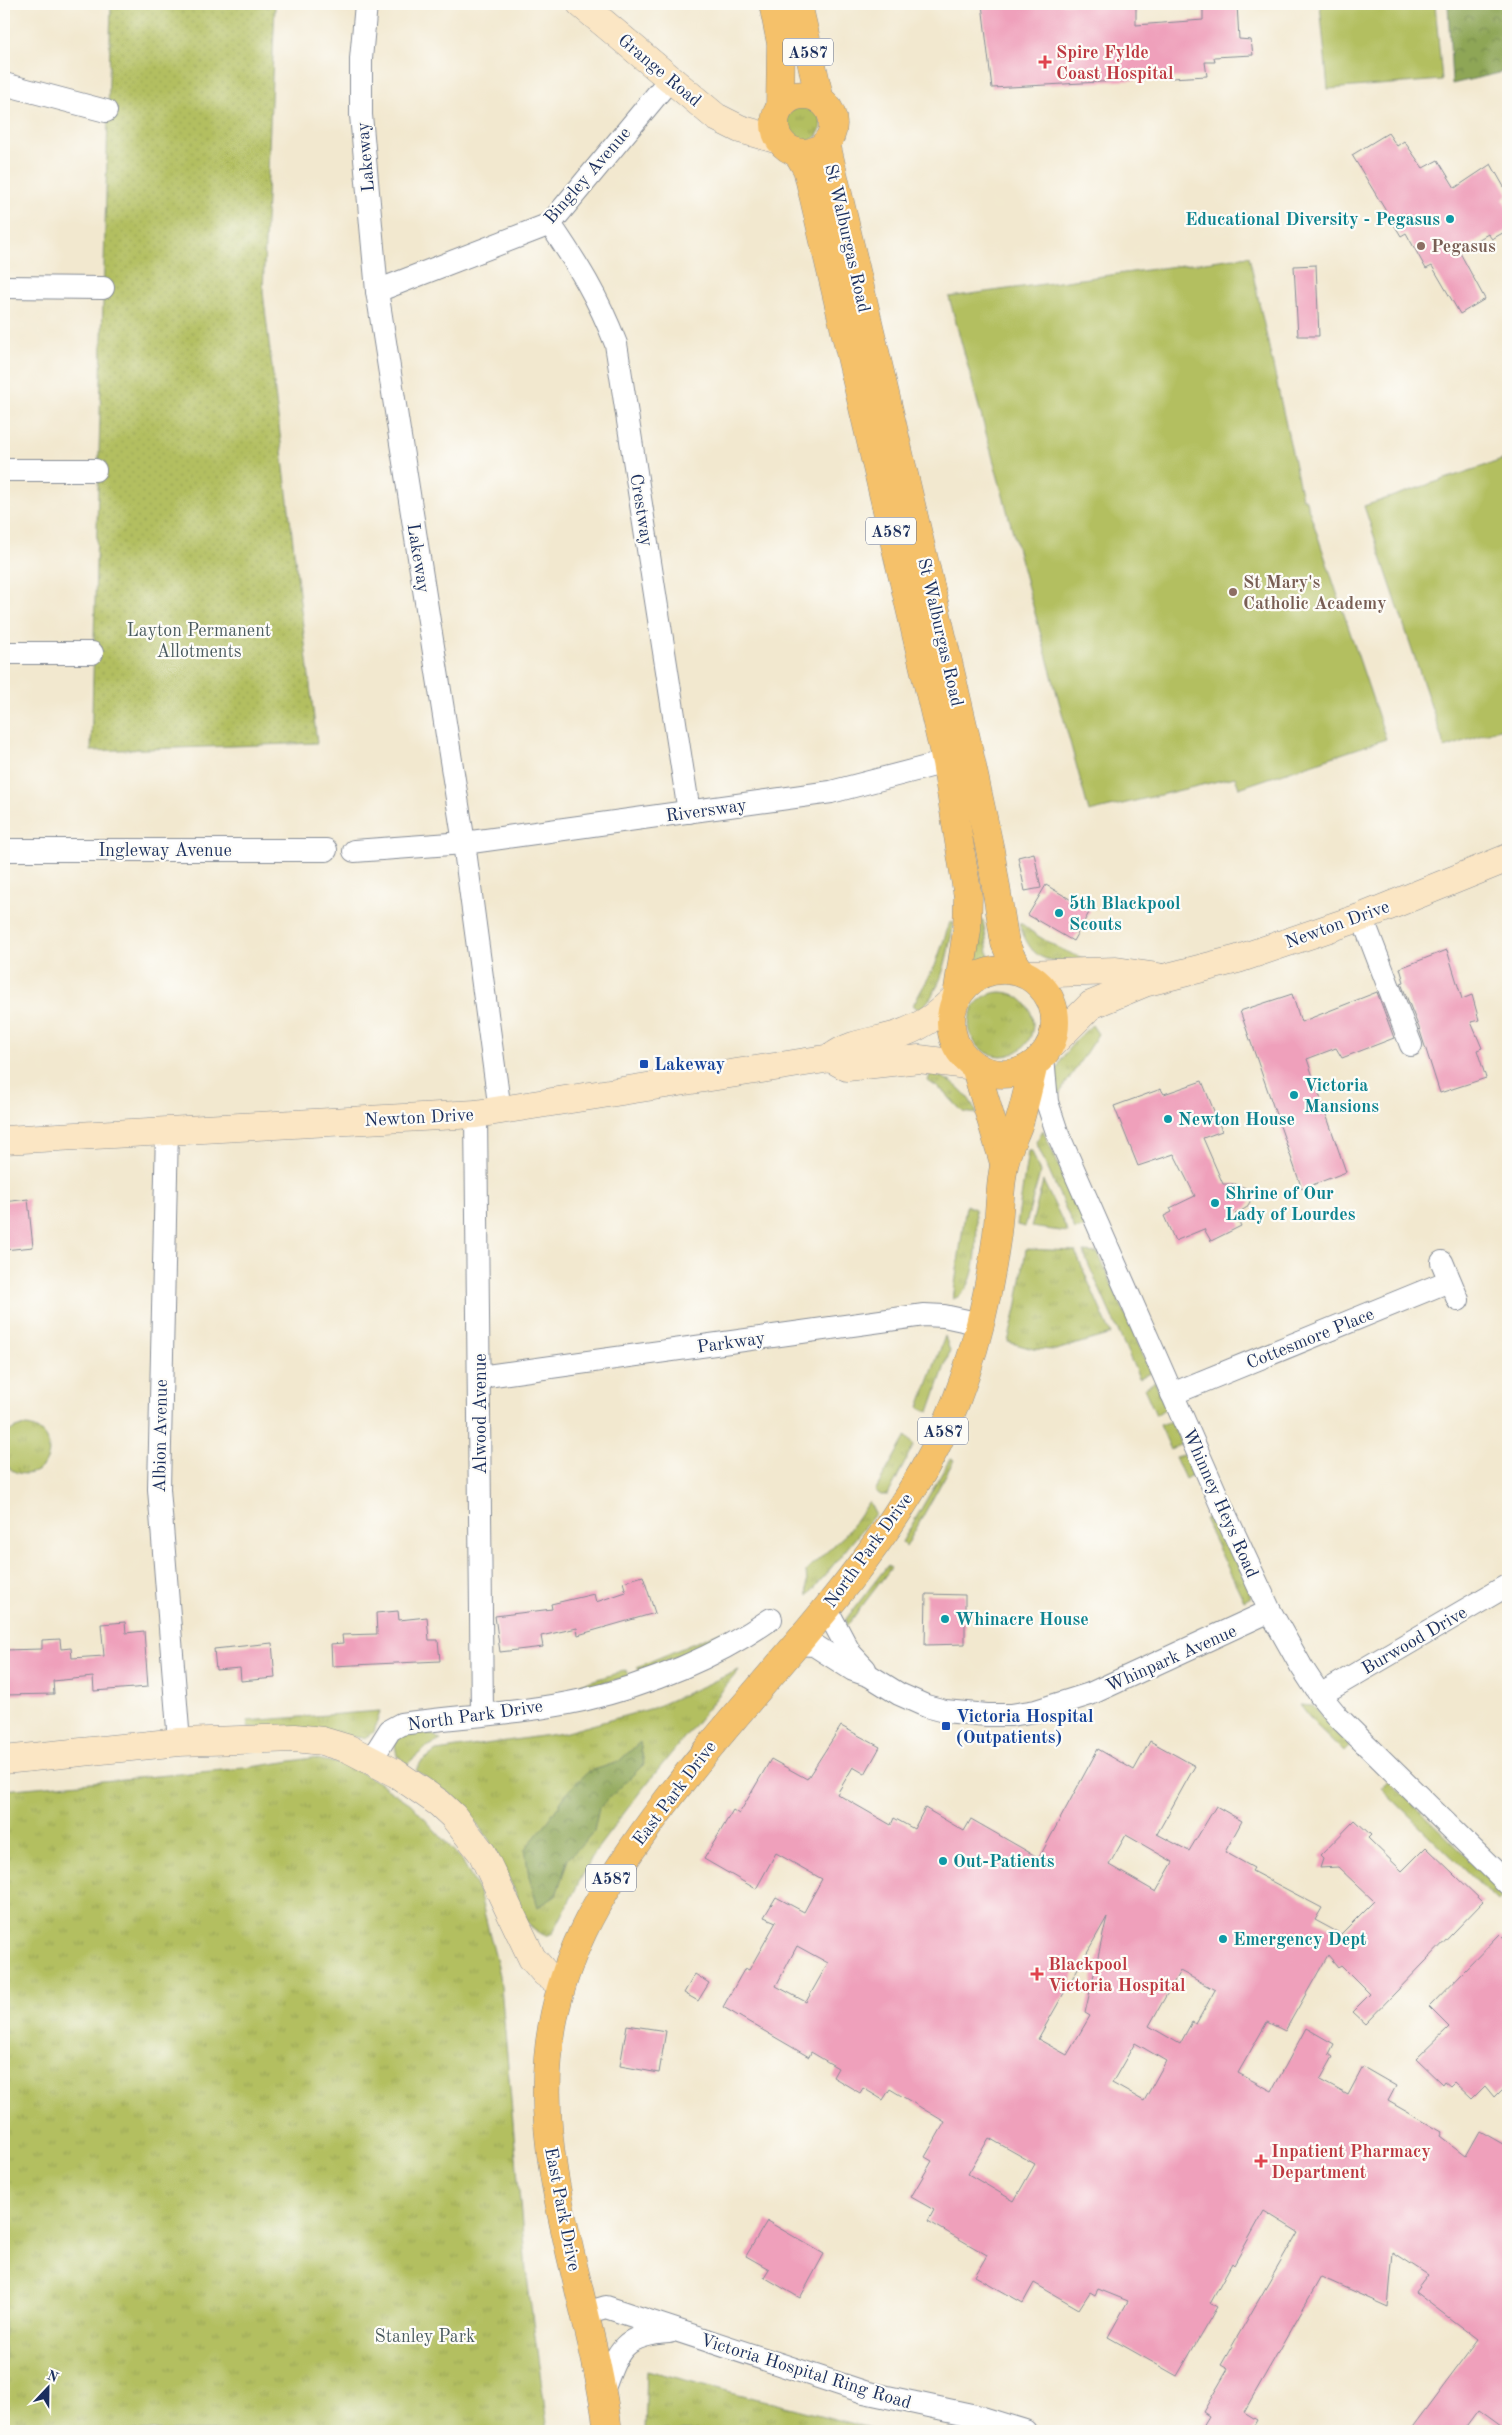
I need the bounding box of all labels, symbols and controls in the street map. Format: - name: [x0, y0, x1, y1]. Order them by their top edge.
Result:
- street label: Grange Road: [614, 31, 704, 110]
- road number: A587: [783, 38, 833, 66]
- place label: Spire Fylde Coast Hospital: [1056, 44, 1174, 83]
- marker: Spire Fylde Coast Hospital: [1038, 55, 1052, 69]
- street label: Lakeway: [354, 121, 378, 193]
- street label: Bingley Avenue: [541, 124, 634, 227]
- street label: St Walburgas Road: [821, 162, 873, 314]
- place label: Educational Diversity - Pegasus: [1185, 211, 1440, 229]
- marker: Educational Diversity - Pegasus: [1444, 213, 1456, 225]
- place label: Pegasus: [1431, 238, 1496, 256]
- marker: Pegasus: [1415, 240, 1427, 252]
- street label: Crestway: [626, 473, 656, 548]
- road number: A587: [866, 518, 916, 544]
- street label: Lakeway: [404, 522, 432, 595]
- street label: St Walburgas Road: [914, 556, 966, 708]
- place label: St Mary's Catholic Academy: [1243, 574, 1387, 613]
- marker: St Mary's Catholic Academy: [1227, 586, 1239, 598]
- park label: Layton Permanent Allotments: [127, 622, 271, 661]
- street label: Riversway: [665, 796, 748, 826]
- street label: Ingleway Avenue: [98, 842, 232, 860]
- place label: 5th Blackpool Scouts: [1069, 895, 1181, 934]
- street label: Newton Drive: [1283, 898, 1392, 952]
- marker: 5th Blackpool Scouts: [1053, 907, 1065, 919]
- place label: Lakeway: [654, 1056, 725, 1074]
- marker: Lakeway: [638, 1058, 650, 1070]
- place label: Victoria Mansions: [1304, 1077, 1379, 1116]
- marker: Victoria Mansions: [1288, 1089, 1300, 1101]
- street label: Newton Drive: [364, 1106, 474, 1130]
- place label: Newton House: [1178, 1111, 1295, 1129]
- marker: Newton House: [1162, 1113, 1174, 1125]
- place label: Shrine of Our Lady of Lourdes: [1225, 1185, 1356, 1224]
- marker: Shrine of Our Lady of Lourdes: [1209, 1197, 1221, 1209]
- street label: Cottesmore Place: [1244, 1305, 1377, 1373]
- street label: Parkway: [696, 1329, 767, 1357]
- street label: Alwood Avenue: [472, 1353, 490, 1475]
- street label: Albion Avenue: [151, 1379, 171, 1493]
- road number: A587: [918, 1418, 968, 1444]
- street label: Whinney Heys Road: [1179, 1426, 1261, 1581]
- street label: North Park Drive: [821, 1490, 916, 1611]
- street label: Burwood Drive: [1359, 1604, 1470, 1678]
- place label: Whinacre House: [955, 1611, 1089, 1629]
- marker: Whinacre House: [939, 1613, 951, 1625]
- street label: Whinpark Avenue: [1103, 1622, 1239, 1696]
- street label: North Park Drive: [406, 1698, 544, 1734]
- place label: Victoria Hospital (Outpatients): [956, 1708, 1094, 1747]
- marker: Victoria Hospital (Outpatients): [940, 1720, 952, 1732]
- street label: East Park Drive: [630, 1738, 720, 1849]
- place label: Out-Patients: [953, 1853, 1055, 1871]
- marker: Out-Patients: [937, 1855, 949, 1867]
- road number: A587: [586, 1865, 636, 1892]
- place label: Emergency Dept: [1233, 1931, 1367, 1949]
- marker: Emergency Dept: [1217, 1933, 1229, 1945]
- place label: Blackpool Victoria Hospital: [1048, 1956, 1186, 1995]
- marker: Blackpool Victoria Hospital: [1030, 1967, 1044, 1981]
- place label: Inpatient Pharmacy Department: [1271, 2143, 1431, 2182]
- street label: East Park Drive: [541, 2146, 583, 2273]
- marker: Inpatient Pharmacy Department: [1255, 2155, 1267, 2167]
- park label: Stanley Park: [375, 2328, 475, 2346]
- street label: Victoria Hospital Ring Road: [698, 2331, 913, 2413]
- north arrow: [22, 2362, 72, 2412]
- text: N: [45, 2368, 60, 2385]

